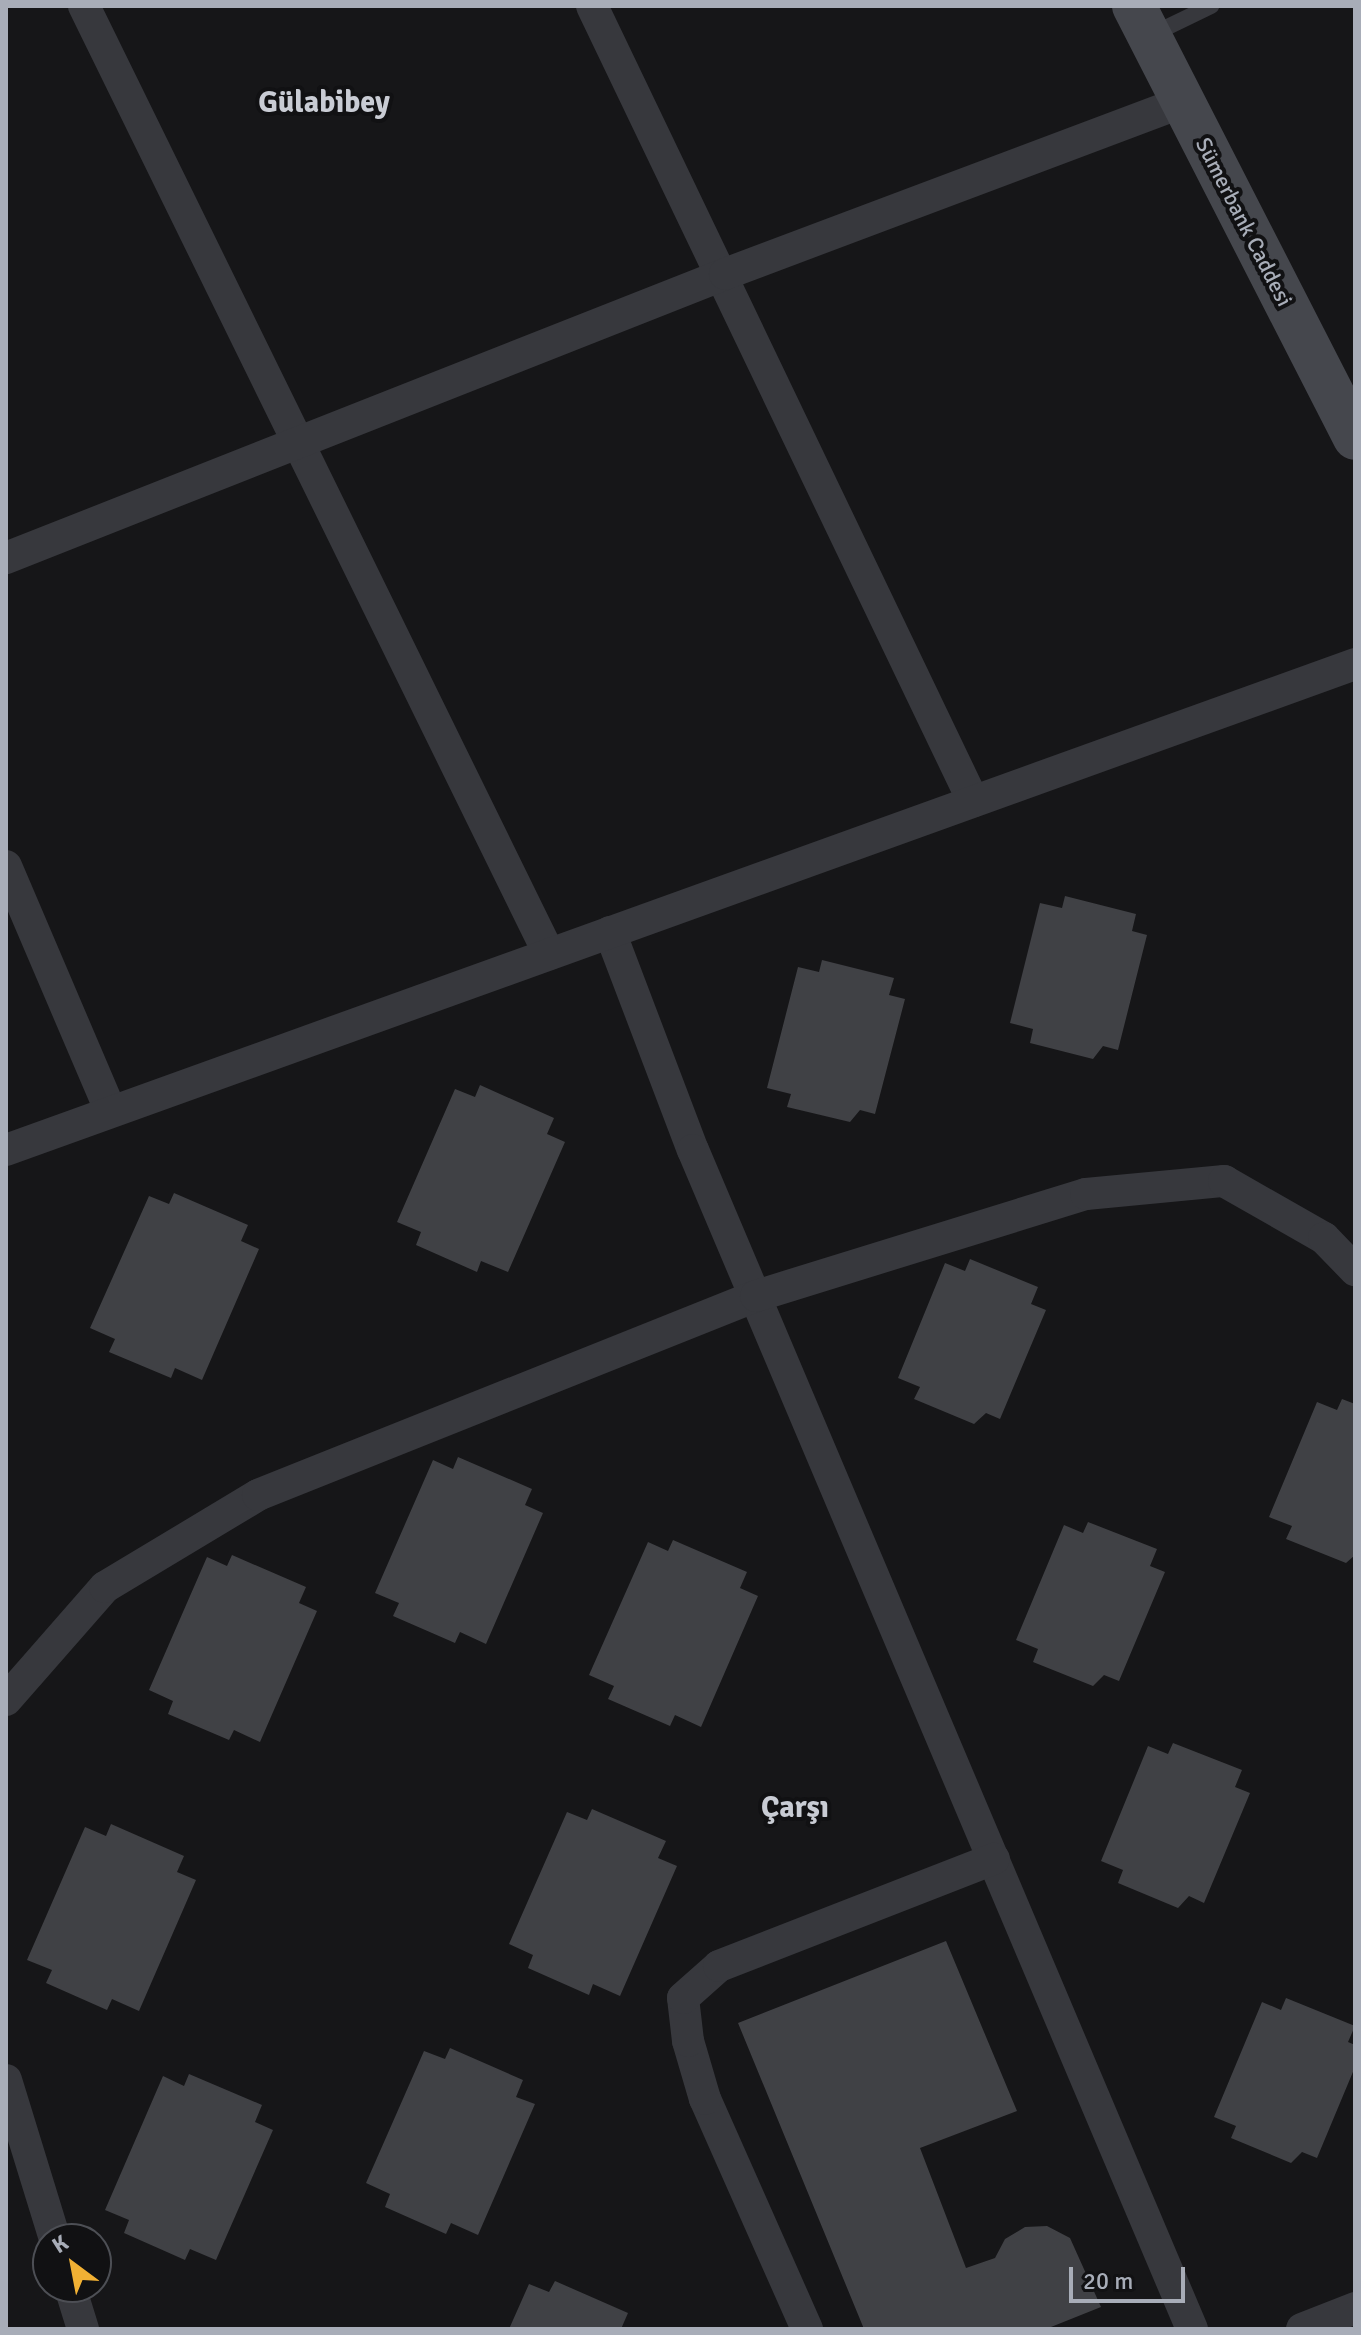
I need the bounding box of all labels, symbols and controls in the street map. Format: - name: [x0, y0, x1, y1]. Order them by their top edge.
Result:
- district label: Gülabibey: [258, 85, 390, 121]
- street label: Sümerbank Caddesi: [1190, 133, 1298, 311]
- district label: Çarşı: [761, 1790, 829, 1826]
- north arrow: [32, 2223, 112, 2303]
- text: K: [47, 2229, 73, 2259]
- scale bar: [1073, 2251, 1189, 2301]
- text: 20 m: [1083, 2266, 1133, 2296]

